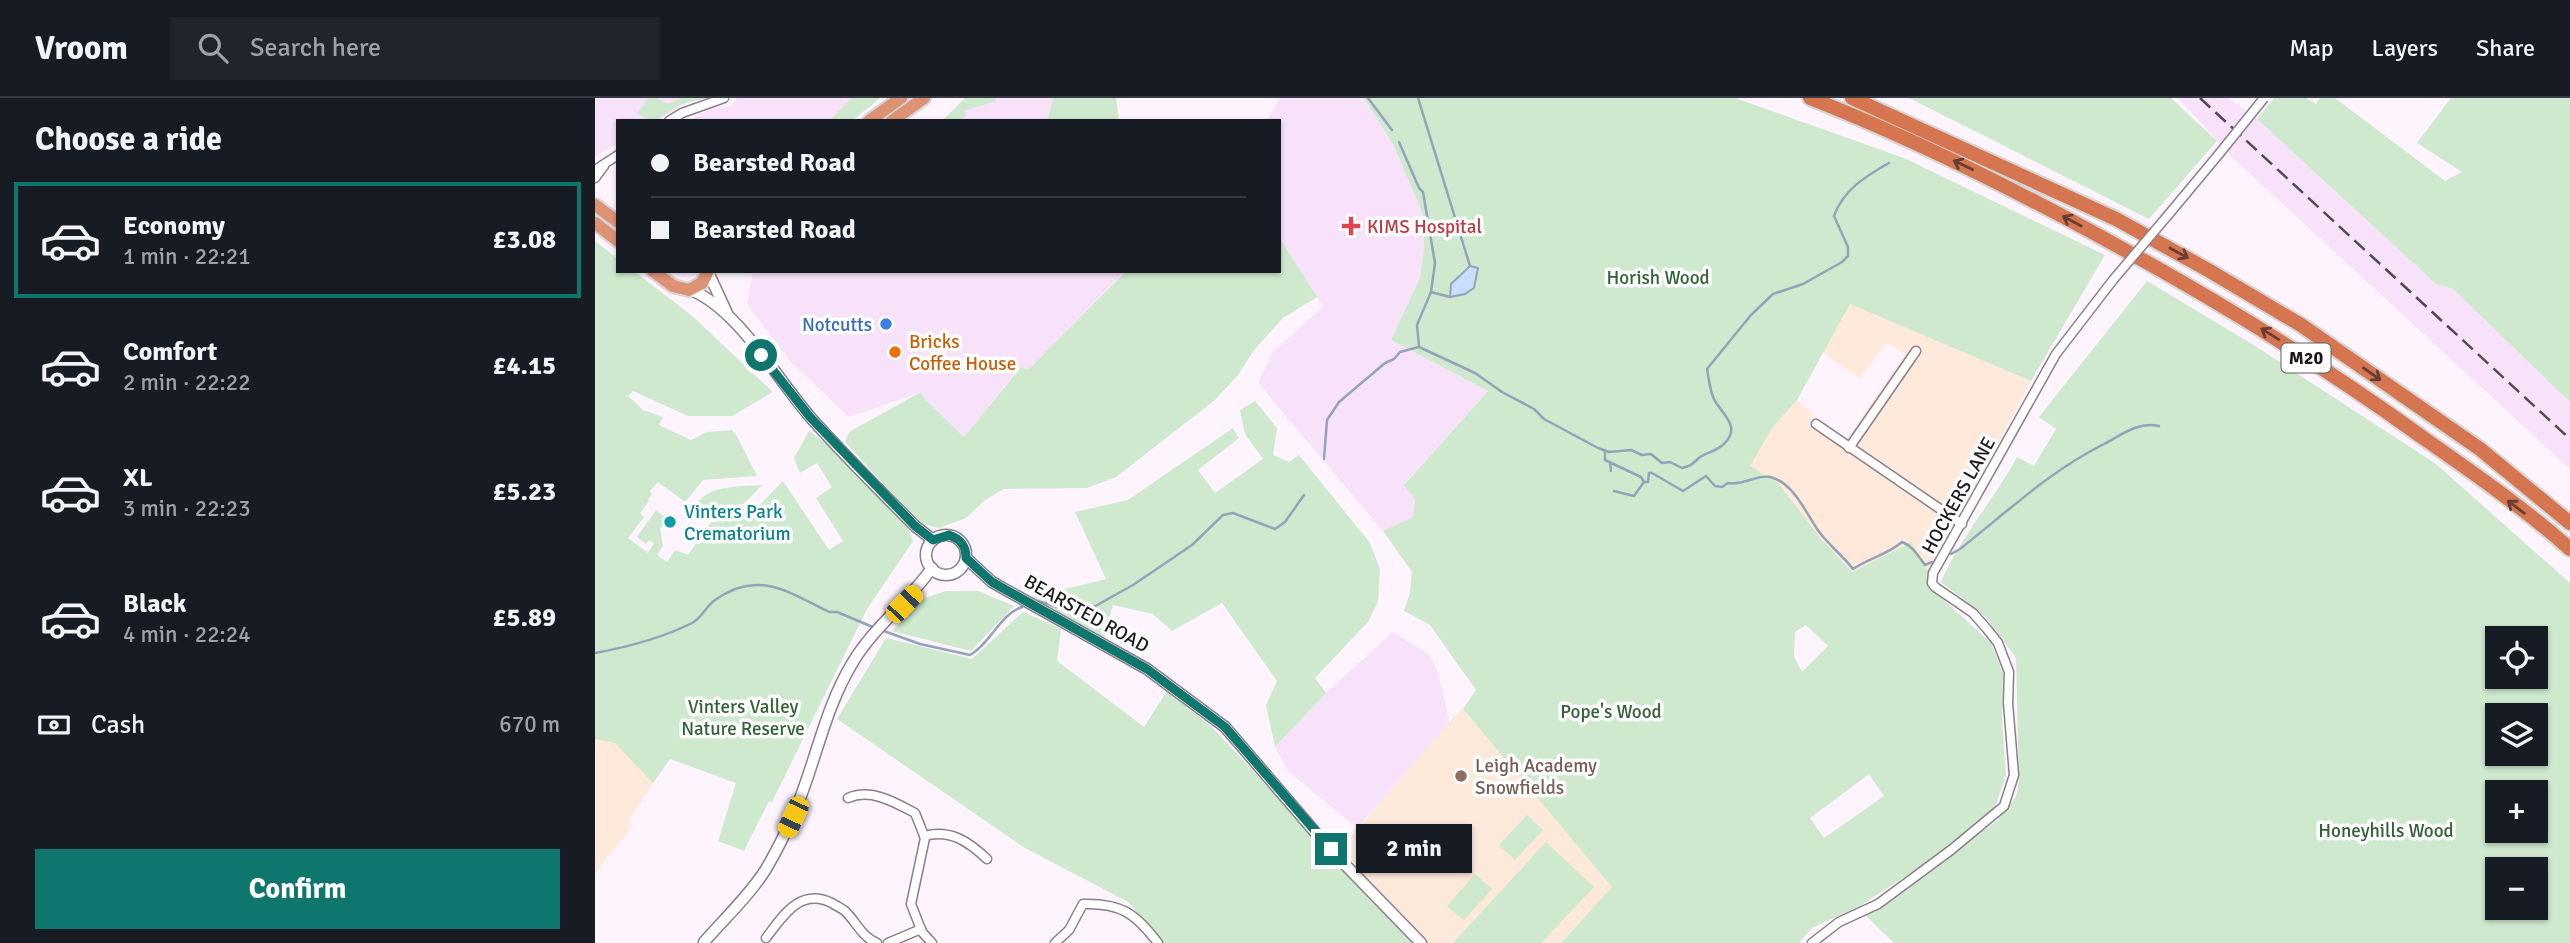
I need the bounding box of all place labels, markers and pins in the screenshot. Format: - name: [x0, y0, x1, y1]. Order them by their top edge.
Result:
- place label: KIMS Hospital: [1367, 215, 1482, 239]
- marker: KIMS Hospital: [1341, 216, 1361, 236]
- place label: Notcutts: [802, 313, 872, 337]
- marker: Notcutts: [878, 316, 894, 332]
- place label: Bricks Coffee House: [909, 330, 1016, 376]
- marker: Bricks Coffee House: [887, 344, 903, 360]
- place label: Vinters Park Crematorium: [684, 500, 791, 546]
- marker: Vinters Park Crematorium: [662, 514, 678, 530]
- place label: Leigh Academy Snowfields: [1475, 754, 1597, 800]
- marker: Leigh Academy Snowfields: [1453, 768, 1469, 784]

